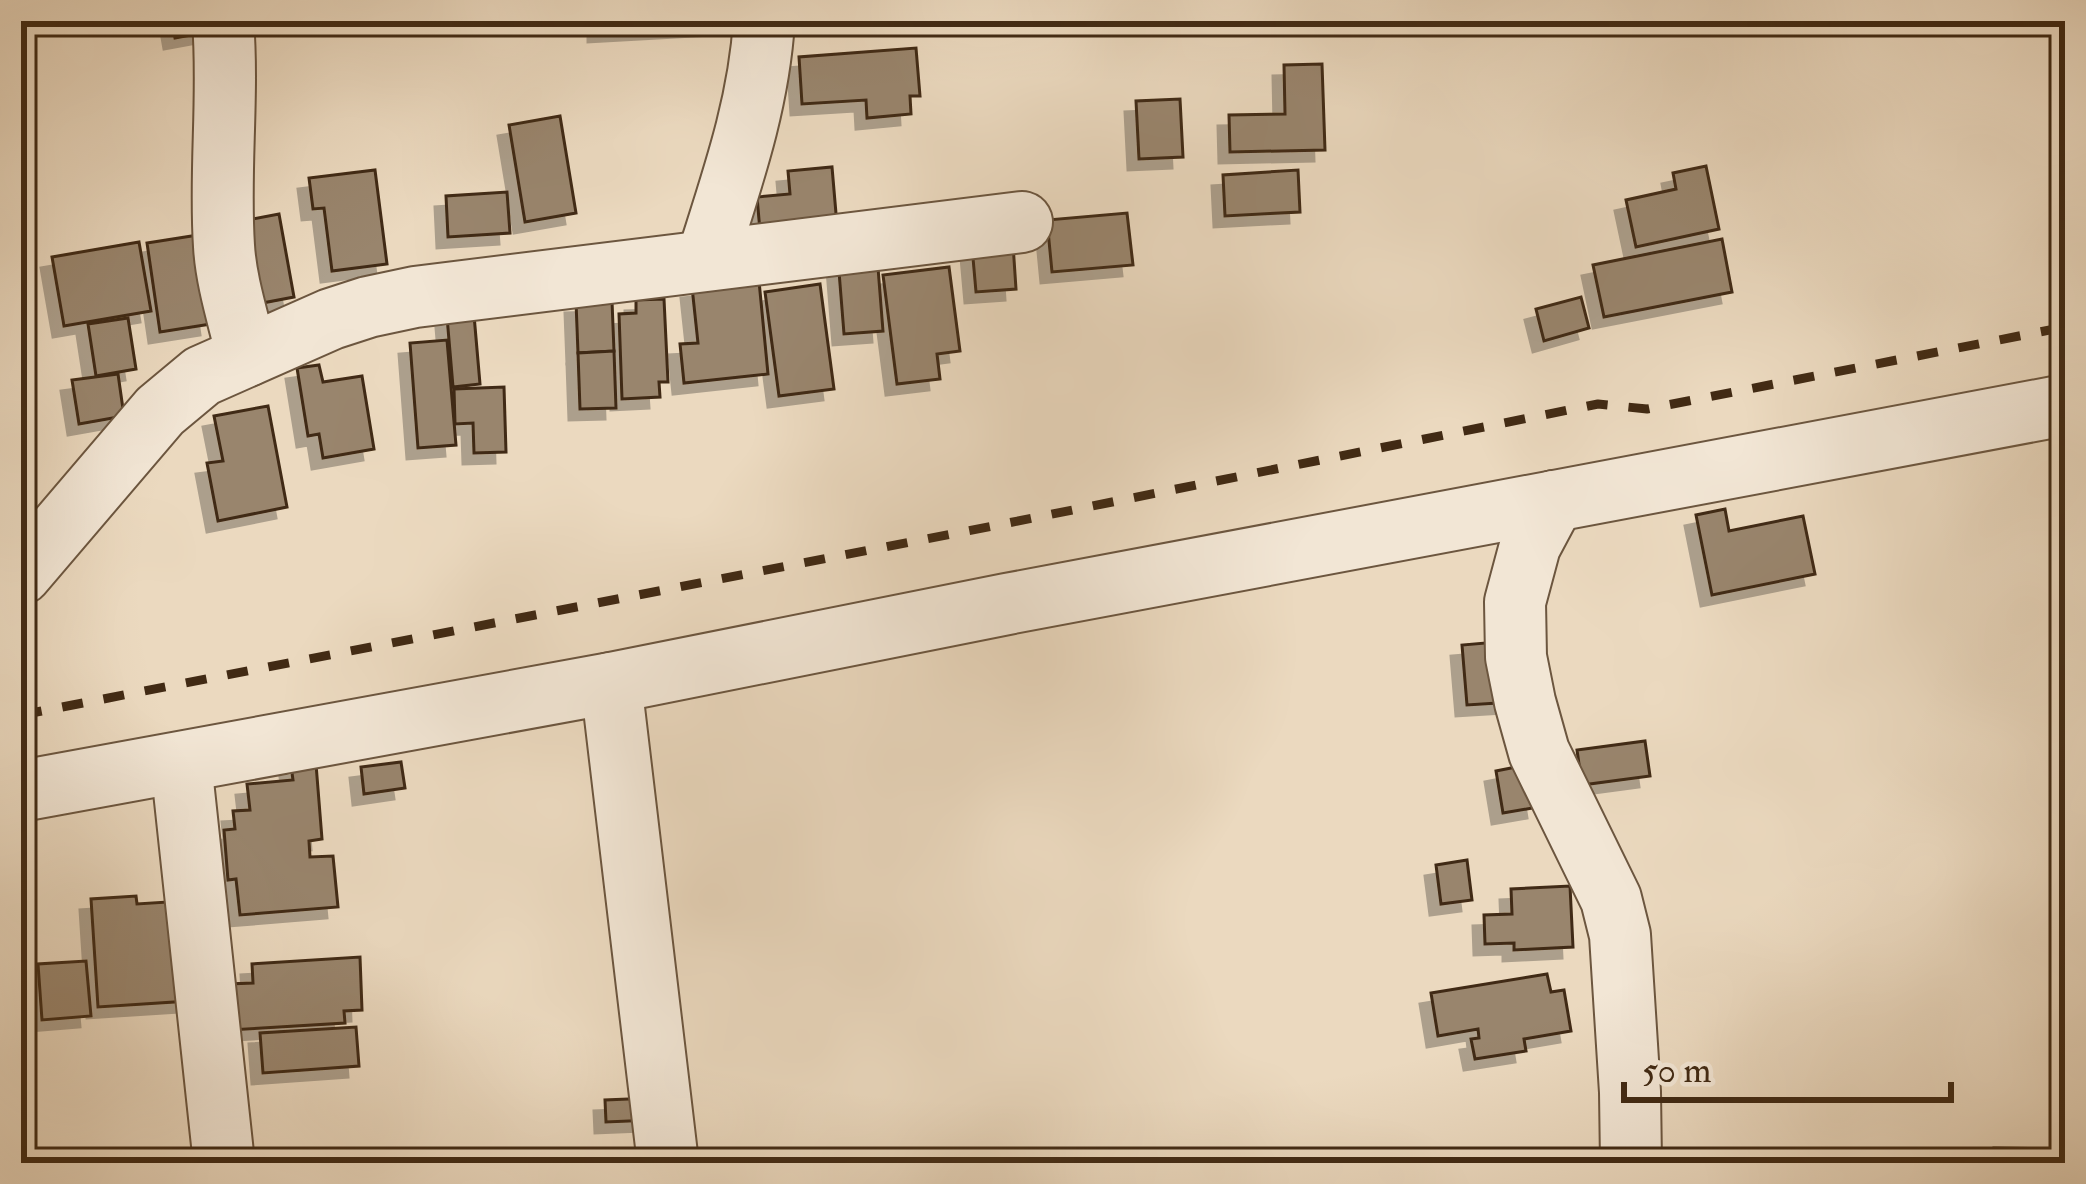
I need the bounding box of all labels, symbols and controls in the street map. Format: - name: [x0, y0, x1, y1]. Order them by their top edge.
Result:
- scale bar: [1624, 1028, 1951, 1102]
- text: 50 m: [1642, 1048, 1712, 1093]

